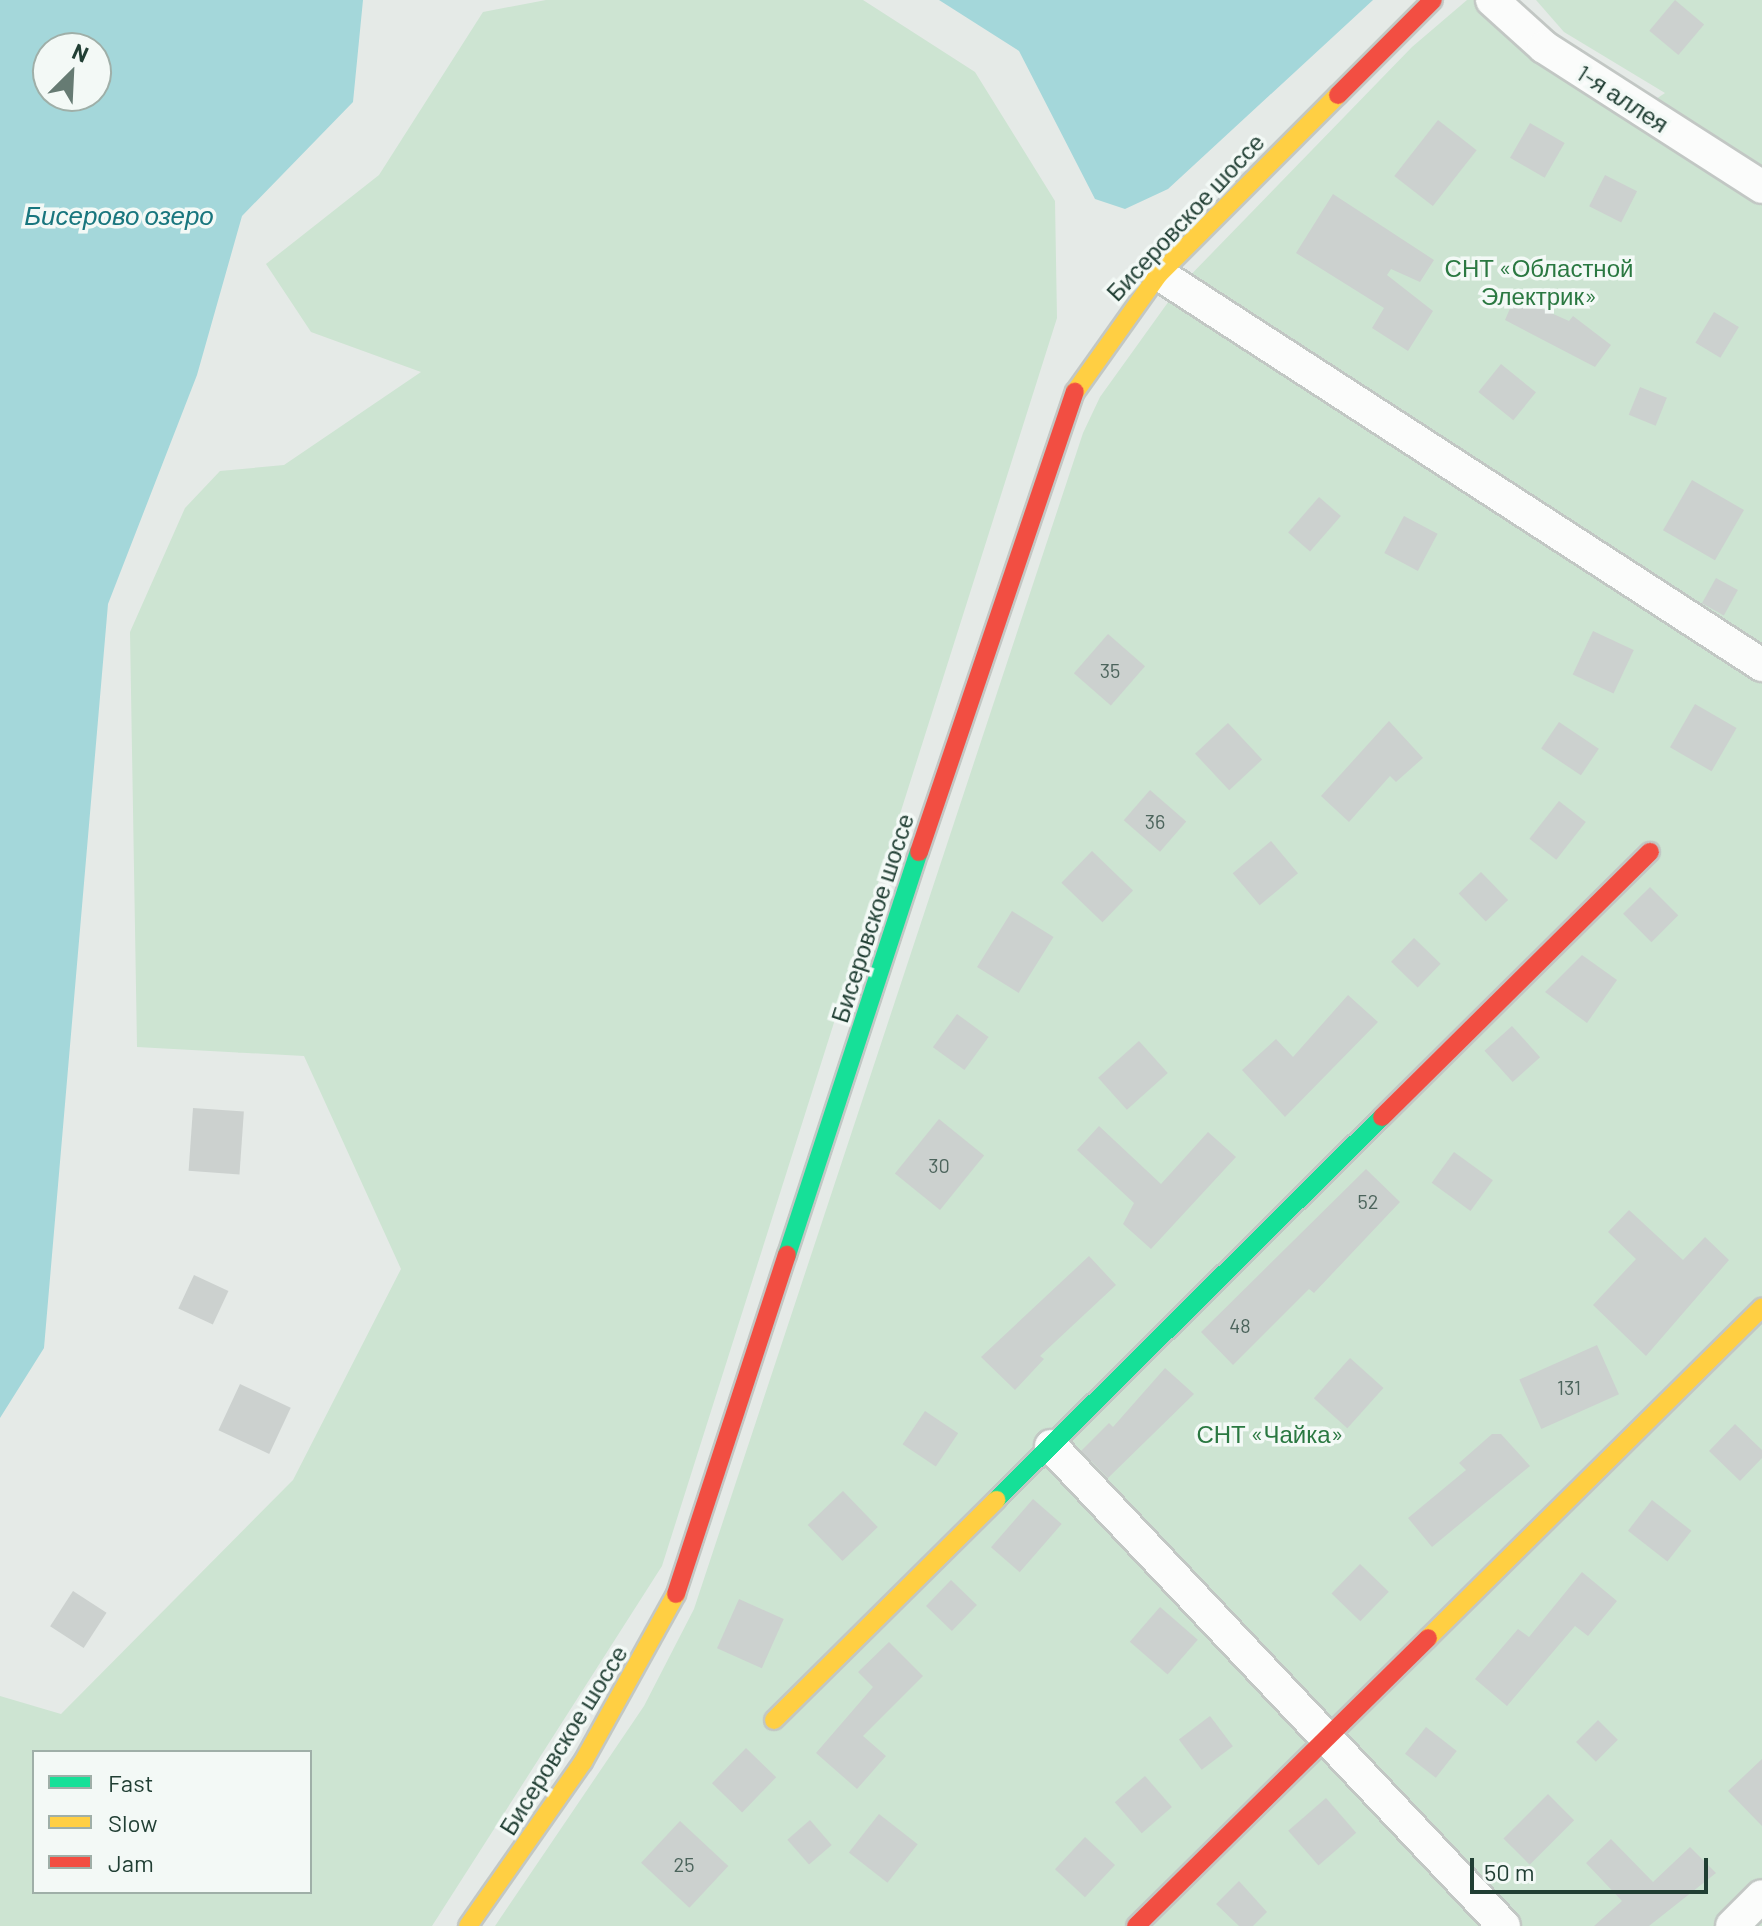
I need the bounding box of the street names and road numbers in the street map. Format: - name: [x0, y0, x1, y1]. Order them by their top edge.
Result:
- street label: 1-я аллея: [1572, 58, 1674, 138]
- street label: Бисеровское шоссе: [1100, 128, 1270, 306]
- street label: Бисеровское шоссе: [825, 810, 919, 1026]
- street label: Бисеровское шоссе: [493, 1640, 633, 1840]

